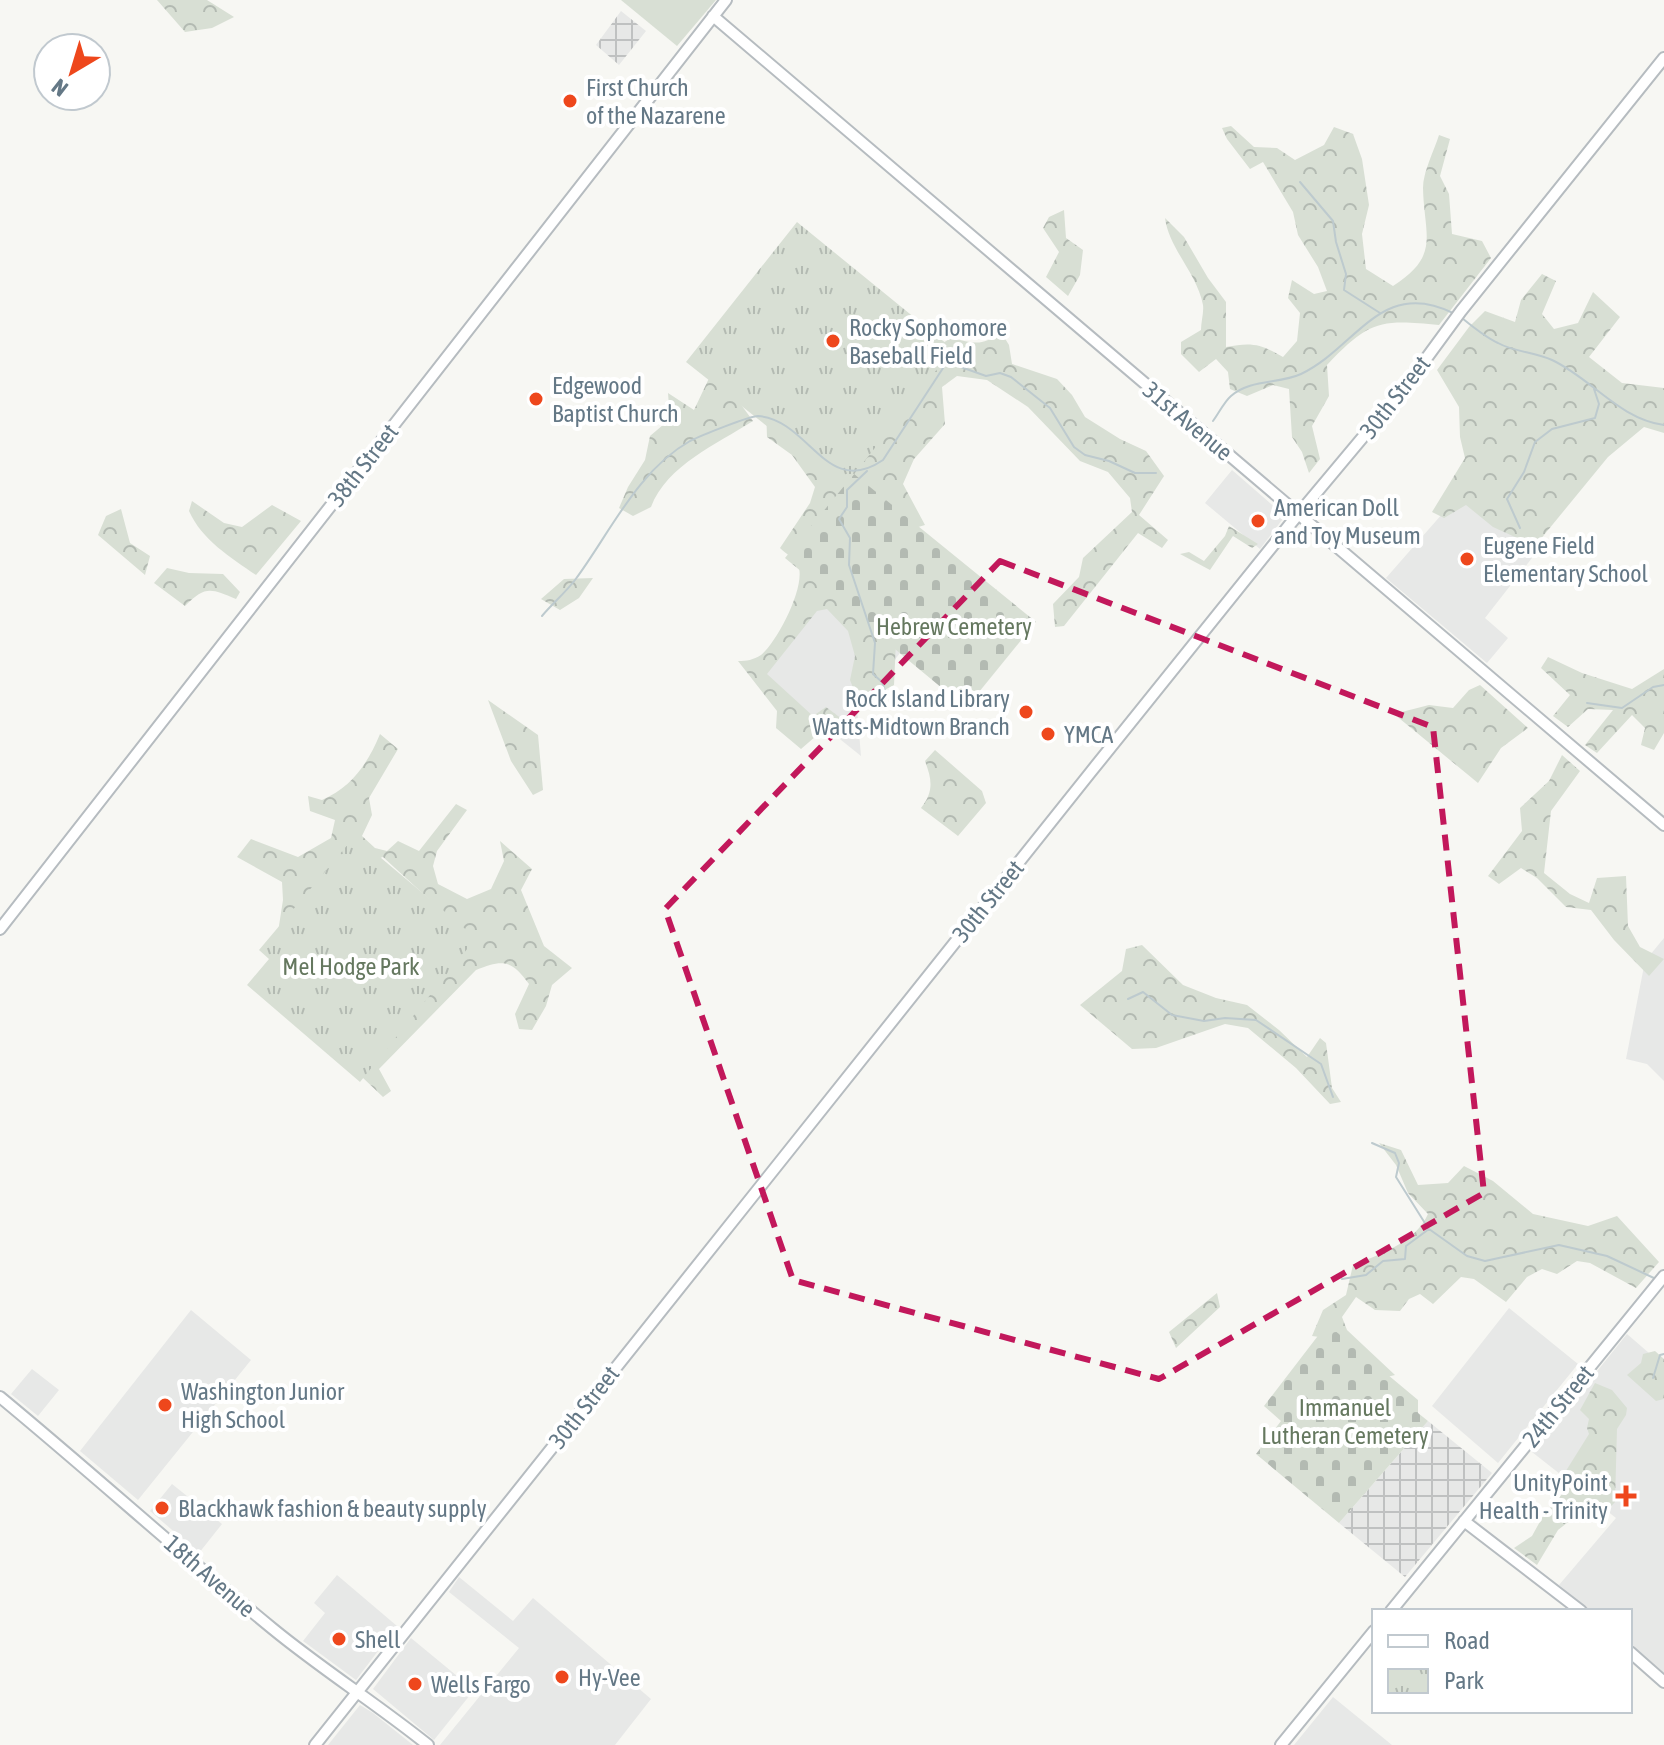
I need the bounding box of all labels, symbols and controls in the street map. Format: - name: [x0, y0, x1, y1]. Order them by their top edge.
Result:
- north arrow: [32, 32, 112, 112]
- text: N: [47, 74, 73, 102]
- place label: First Church of the Nazarene: [586, 74, 726, 129]
- marker: First Church of the Nazarene: [561, 92, 579, 110]
- place label: Rocky Sophomore Baseball Field: [849, 314, 1007, 369]
- marker: Rocky Sophomore Baseball Field: [824, 332, 842, 350]
- street label: 30th Street: [1354, 350, 1436, 444]
- place label: Edgewood Baptist Church: [552, 372, 679, 427]
- street label: 31st Avenue: [1138, 376, 1238, 466]
- marker: Edgewood Baptist Church: [527, 390, 545, 408]
- street label: 38th Street: [322, 418, 404, 512]
- place label: American Doll and Toy Museum: [1274, 494, 1421, 549]
- marker: American Doll and Toy Museum: [1249, 512, 1267, 530]
- place label: Eugene Field Elementary School: [1483, 532, 1649, 587]
- marker: Eugene Field Elementary School: [1458, 550, 1476, 568]
- park label: Hebrew Cemetery: [876, 613, 1032, 640]
- place label: Rock Island Library Watts-Midtown Branch: [813, 685, 1010, 740]
- marker: Rock Island Library Watts-Midtown Branch: [1017, 703, 1035, 721]
- place label: YMCA: [1064, 721, 1114, 748]
- marker: YMCA: [1039, 725, 1057, 743]
- street label: 30th Street: [947, 855, 1029, 947]
- park label: Mel Hodge Park: [282, 953, 420, 980]
- street label: 30th Street: [543, 1360, 625, 1454]
- street label: 24th Street: [1517, 1360, 1599, 1452]
- place label: Washington Junior High School: [181, 1378, 345, 1433]
- park label: Immanuel Lutheran Cemetery: [1261, 1394, 1429, 1449]
- marker: Washington Junior High School: [156, 1396, 174, 1414]
- place label: UnityPoint Health - Trinity: [1479, 1469, 1608, 1524]
- marker: UnityPoint Health - Trinity: [1615, 1485, 1637, 1507]
- place label: Blackhawk fashion & beauty supply: [178, 1495, 487, 1522]
- marker: Blackhawk fashion & beauty supply: [153, 1499, 171, 1517]
- street label: 18th Avenue: [159, 1529, 261, 1623]
- legend: [1372, 1609, 1632, 1713]
- place label: Shell: [355, 1626, 401, 1653]
- text: Road: [1444, 1627, 1490, 1654]
- marker: Shell: [330, 1630, 348, 1648]
- place label: Hy-Vee: [578, 1664, 641, 1691]
- text: Park: [1444, 1667, 1485, 1694]
- marker: Hy-Vee: [553, 1668, 571, 1686]
- place label: Wells Fargo: [431, 1671, 531, 1698]
- marker: Wells Fargo: [406, 1675, 424, 1693]

